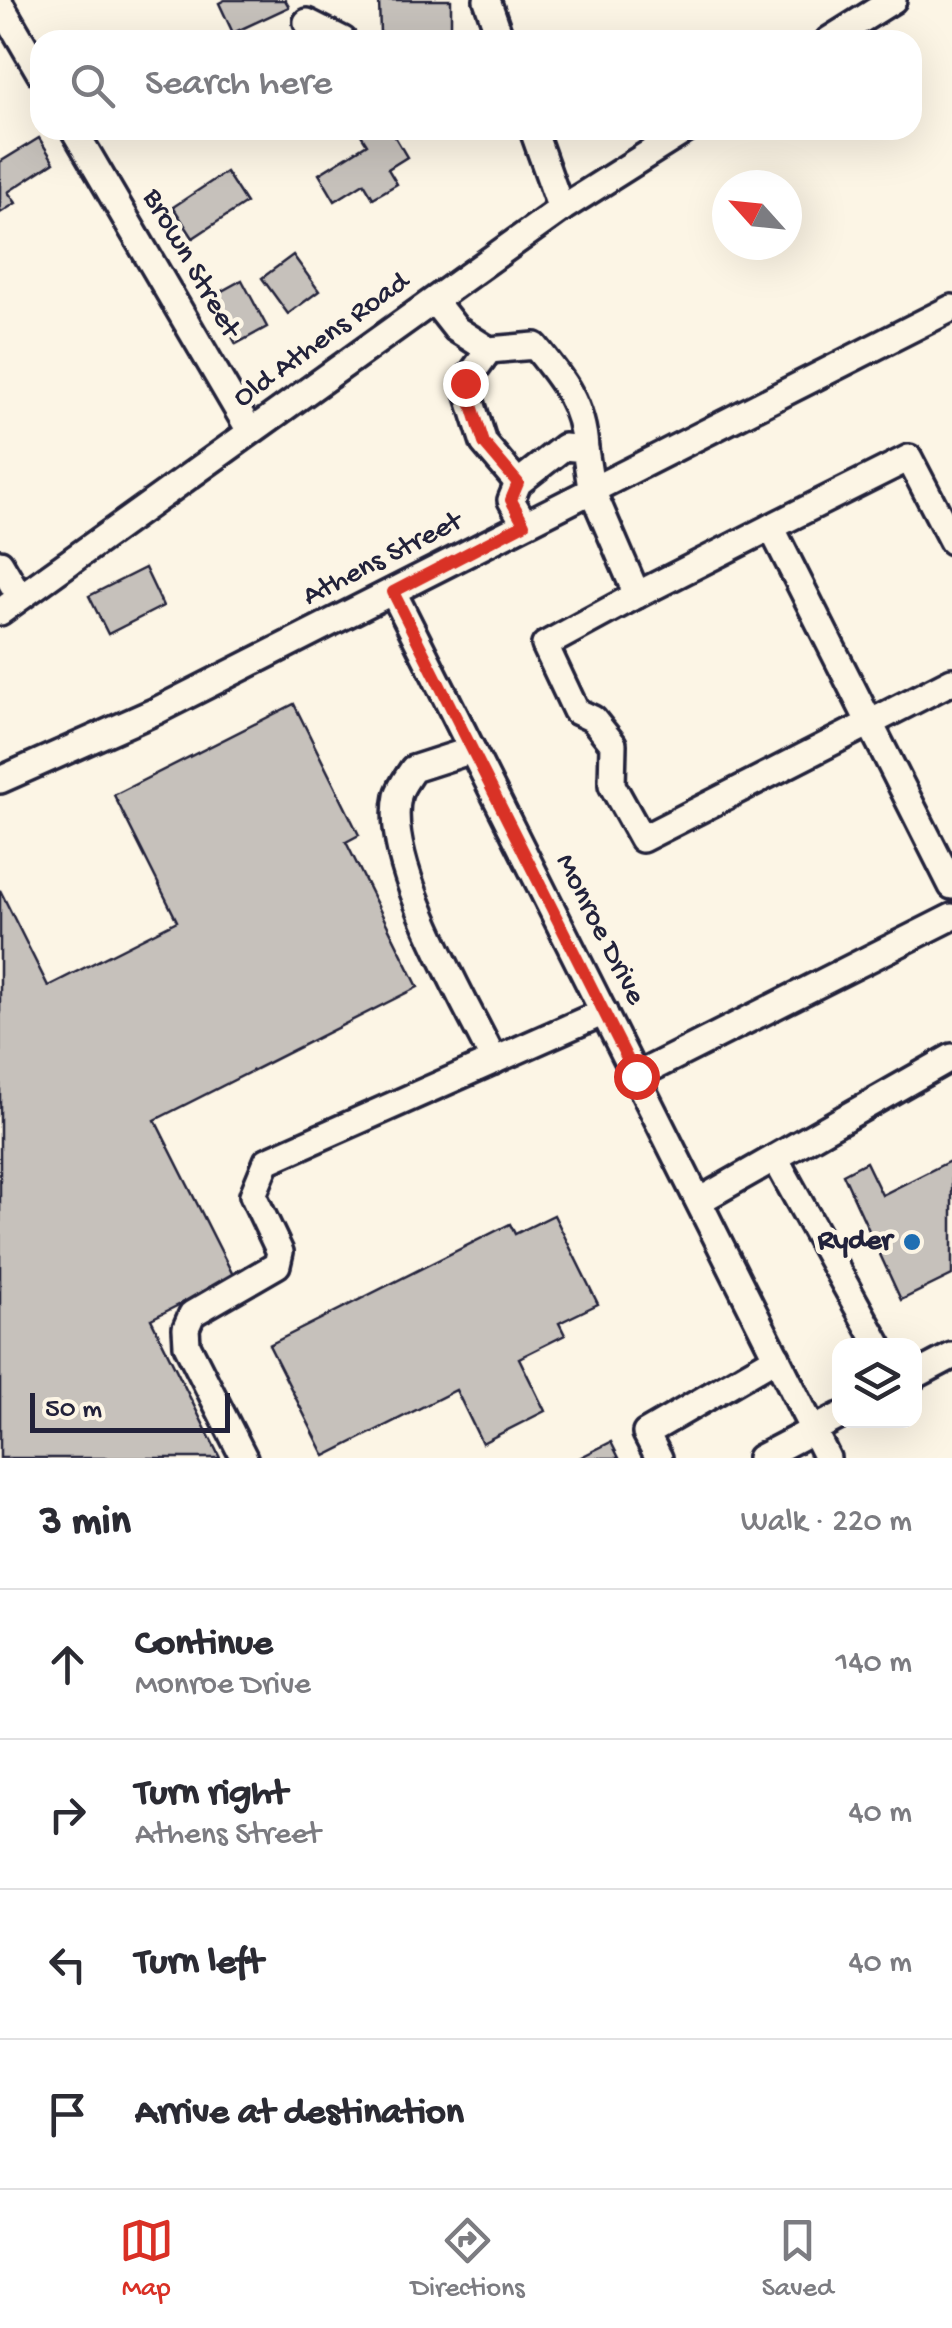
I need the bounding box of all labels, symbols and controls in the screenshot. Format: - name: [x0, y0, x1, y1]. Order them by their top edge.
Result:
- search box: [30, 30, 922, 140]
- icon: search: [65, 58, 120, 113]
- text: Search here: [145, 63, 332, 107]
- north arrow: [712, 170, 802, 260]
- street label: Brown Street: [133, 182, 248, 347]
- street label: Old Athens Road: [227, 264, 419, 417]
- route end: [443, 361, 489, 407]
- street label: Athens Street: [298, 504, 471, 615]
- street label: Monroe Drive: [546, 849, 652, 1012]
- route start: [614, 1054, 660, 1100]
- place label: Ryder: [817, 1225, 895, 1260]
- marker: Ryder: [901, 1231, 923, 1253]
- map controls: [832, 1338, 922, 1428]
- button: layers: [832, 1338, 922, 1428]
- scale bar: [30, 1388, 230, 1432]
- text: 50 m: [45, 1394, 102, 1427]
- text: 3 min: [40, 1499, 131, 1548]
- text: Walk · 220 m: [741, 1504, 912, 1542]
- text: Continue: [135, 1623, 273, 1667]
- icon: ahead: [40, 1637, 95, 1692]
- text: 140 m: [835, 1645, 912, 1683]
- text: Monroe Drive: [135, 1667, 311, 1705]
- text: Turn right: [135, 1773, 287, 1817]
- icon: right: [40, 1787, 95, 1842]
- text: 40 m: [848, 1795, 912, 1833]
- text: Athens Street: [135, 1817, 321, 1855]
- icon: left: [40, 1937, 95, 1992]
- text: Turn left: [135, 1942, 263, 1986]
- text: 40 m: [848, 1945, 912, 1983]
- icon: arrive: [40, 2087, 95, 2142]
- text: Arrive at destination: [135, 2092, 464, 2136]
- tab: Map: [119, 2213, 174, 2306]
- tab: Directions: [411, 2213, 525, 2306]
- tab: Saved: [762, 2213, 833, 2306]

